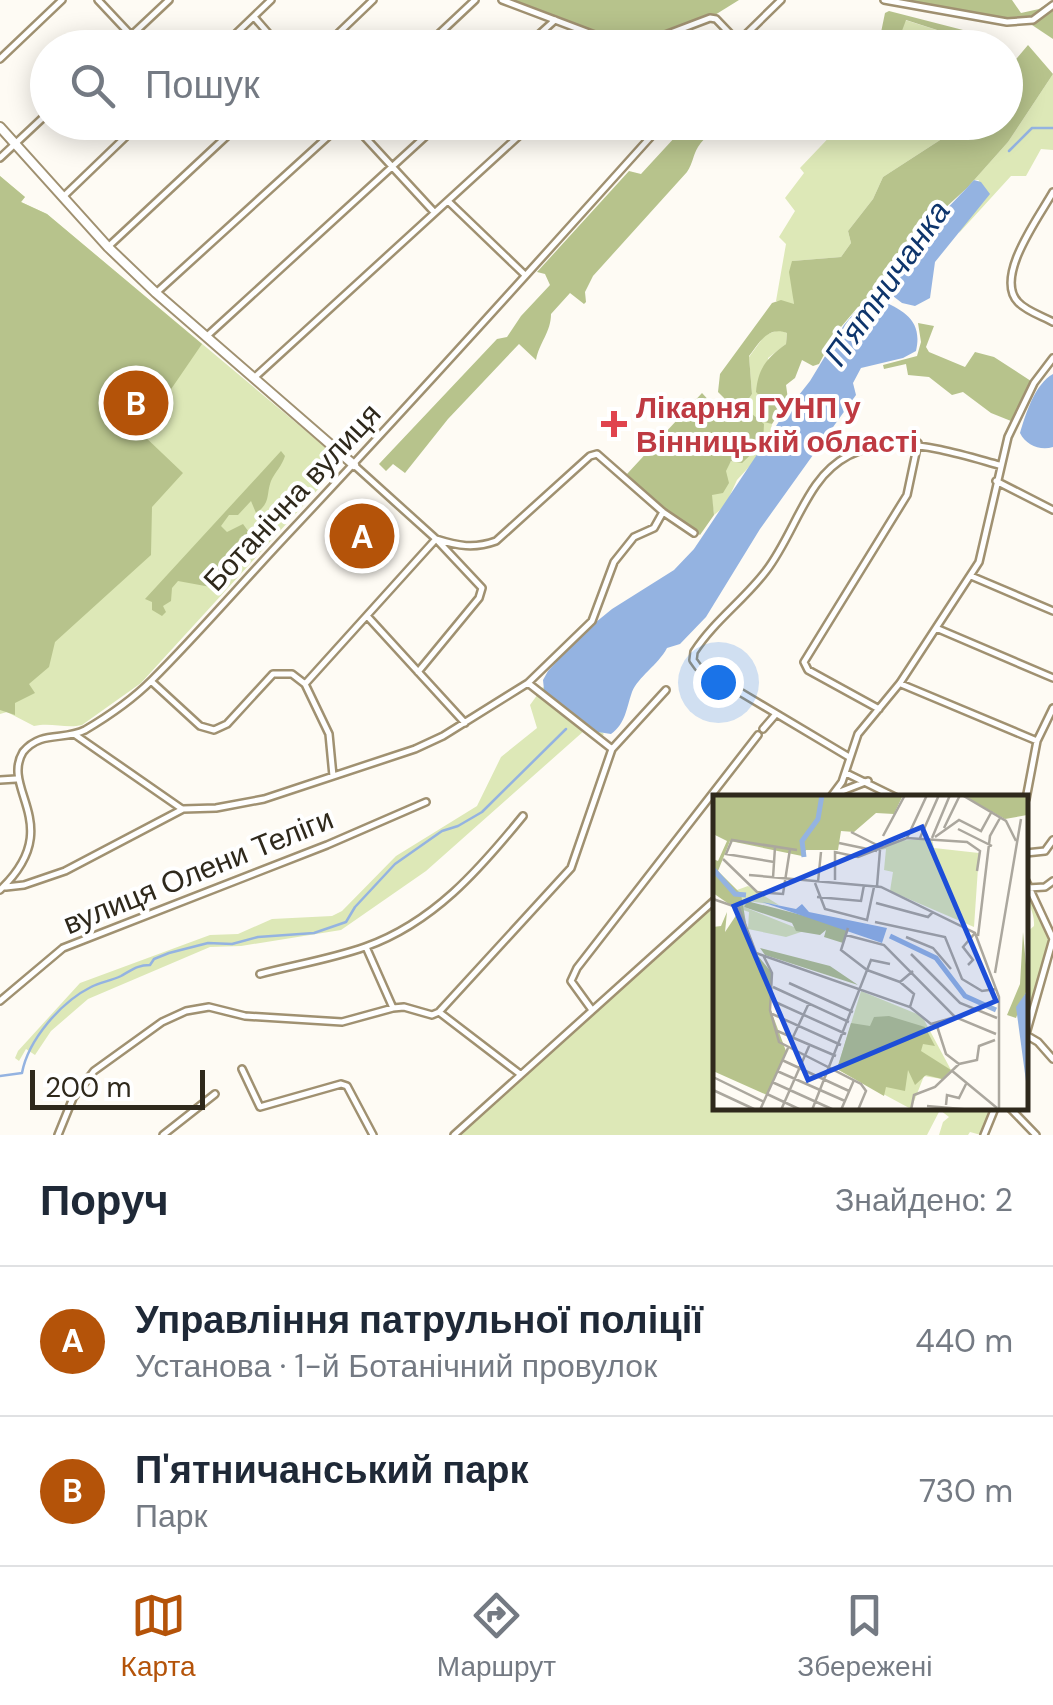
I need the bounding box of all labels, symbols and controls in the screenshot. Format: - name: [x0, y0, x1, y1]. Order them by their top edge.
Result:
- search box: [30, 30, 1023, 140]
- icon: search: [65, 58, 120, 113]
- text: Пошук: [145, 60, 260, 110]
- water label: П'ятничанка: [815, 192, 959, 374]
- pin: B: [104, 366, 168, 440]
- place label: Лікарня ГУНП у Вінницькій області: [636, 388, 918, 461]
- street label: Ботанічна вулиця: [195, 395, 389, 599]
- marker: Лікарня ГУНП у Вінницькій області: [601, 411, 627, 437]
- pin: A: [330, 498, 394, 574]
- your location: [693, 657, 744, 708]
- inset map: [713, 795, 1028, 1110]
- street label: вулиця Олени Теліги: [57, 799, 339, 943]
- scale bar: [30, 1065, 205, 1110]
- text: 200 m: [45, 1069, 132, 1106]
- text: Поруч: [40, 1173, 169, 1228]
- text: Знайдено: 2: [835, 1179, 1013, 1221]
- text: Управління патрульної поліції: [135, 1295, 703, 1345]
- text: A: [61, 1320, 84, 1362]
- text: 440 m: [915, 1320, 1013, 1362]
- text: Установа · 1-й Ботанічний провулок: [135, 1345, 657, 1387]
- text: П'ятничанський парк: [135, 1445, 529, 1495]
- text: B: [62, 1470, 83, 1512]
- text: 730 m: [919, 1470, 1013, 1512]
- text: Парк: [135, 1495, 208, 1537]
- tab: Карта: [121, 1588, 196, 1685]
- tab: Маршрут: [437, 1588, 556, 1685]
- tab: Збережені: [797, 1588, 932, 1685]

